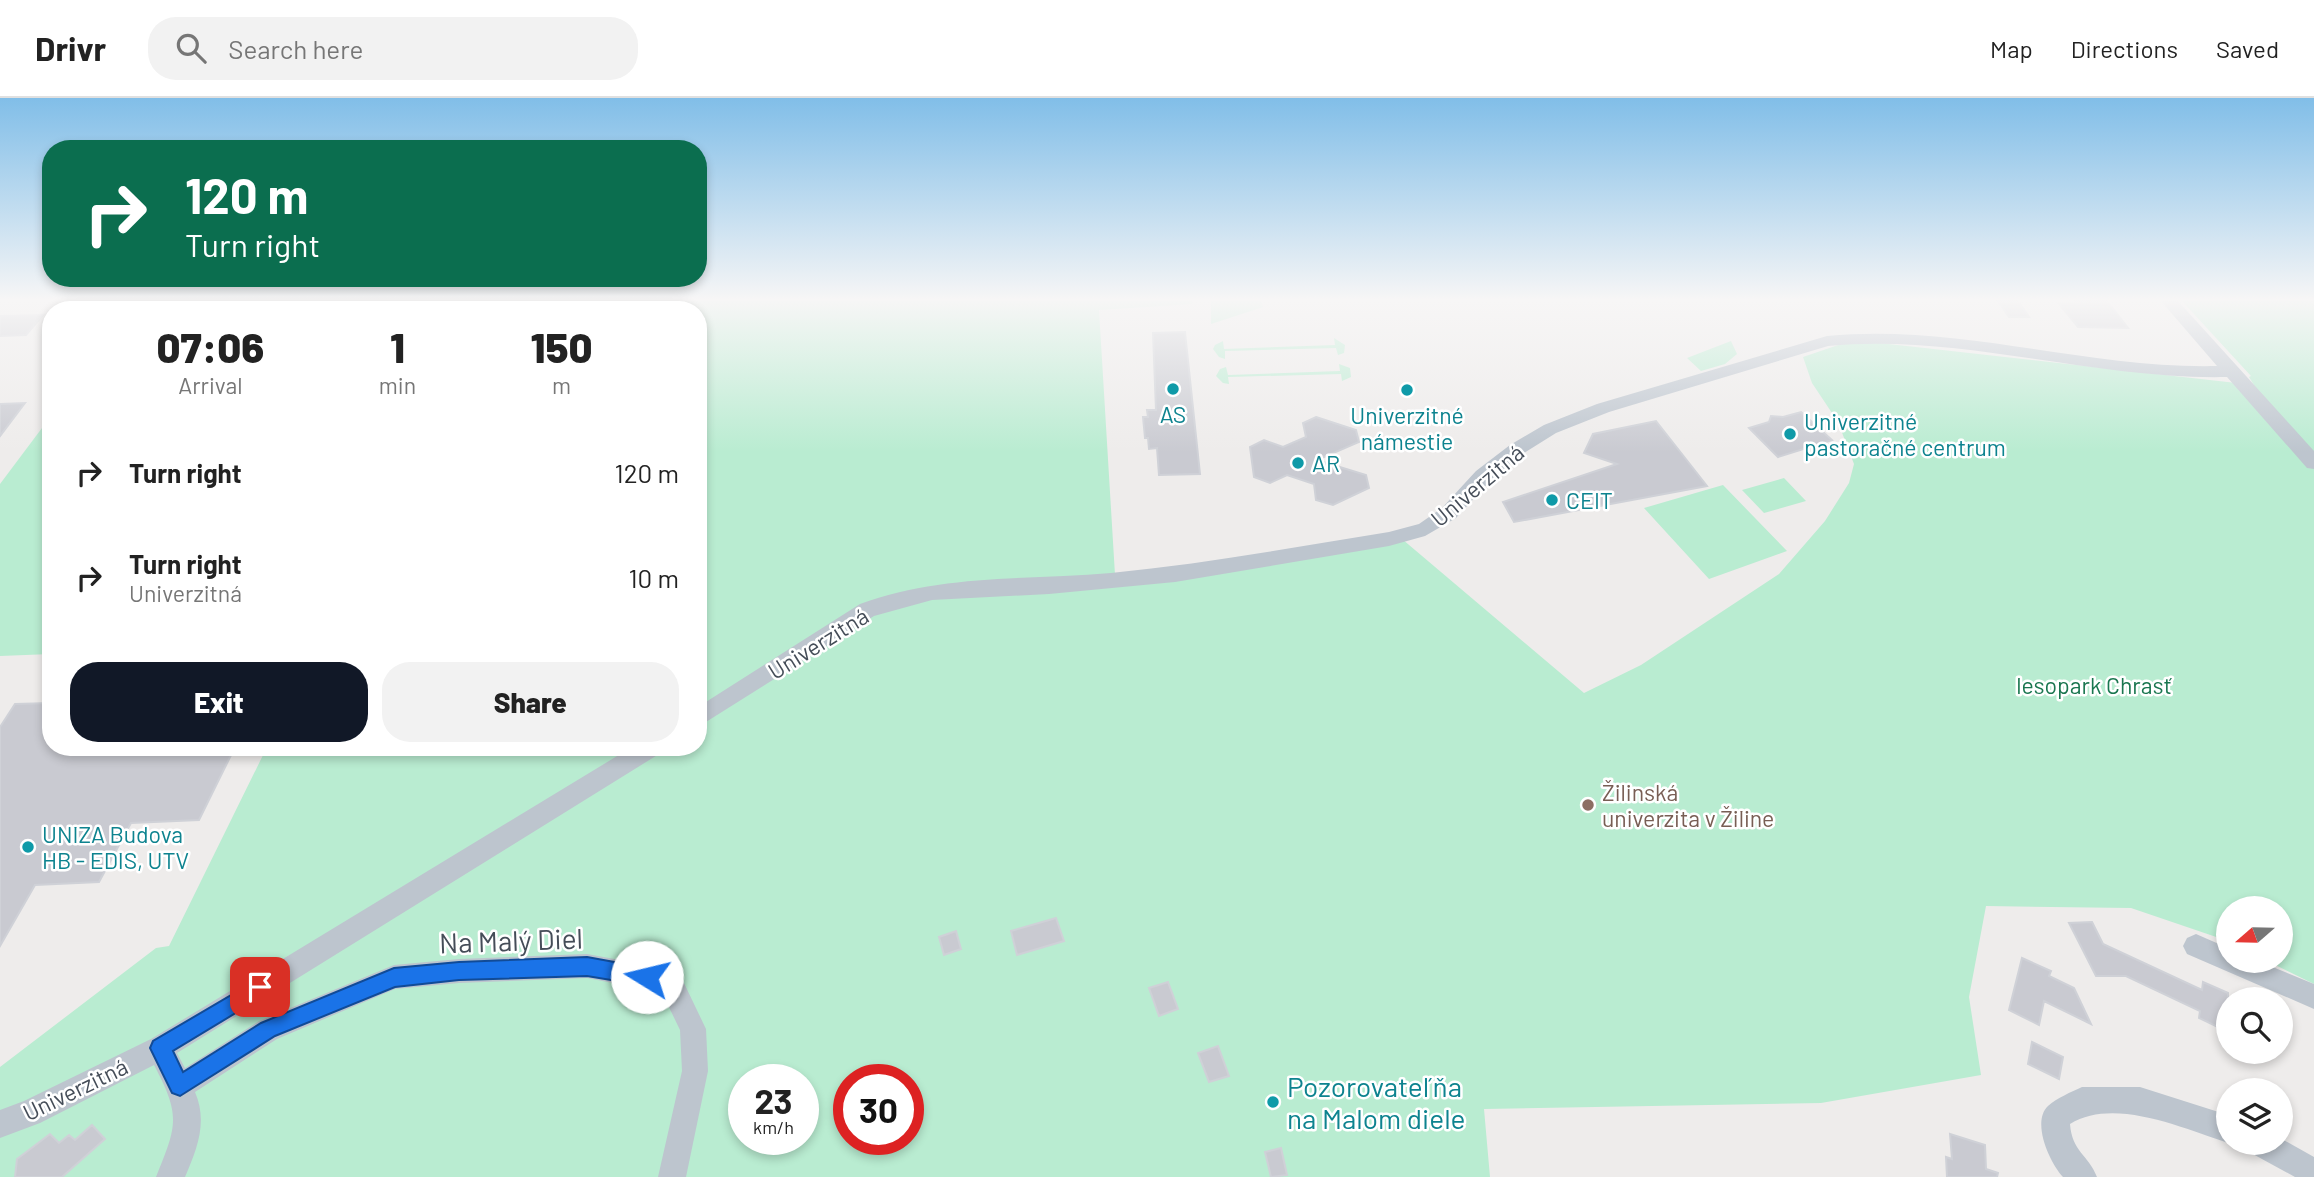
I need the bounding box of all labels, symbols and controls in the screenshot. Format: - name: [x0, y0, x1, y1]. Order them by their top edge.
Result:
- search box: [148, 17, 638, 80]
- text: Drivr: [35, 28, 106, 68]
- icon: search: [172, 29, 210, 67]
- text: Search here: [228, 33, 363, 64]
- text: Map: [1990, 34, 2033, 63]
- text: Directions: [2071, 34, 2178, 63]
- text: Saved: [2216, 34, 2279, 63]
- text: 120 m: [185, 165, 308, 224]
- icon: right: [70, 168, 161, 259]
- text: Turn right: [185, 225, 320, 263]
- text: 07:06: [157, 321, 264, 371]
- text: 1: [390, 321, 405, 371]
- text: 150: [531, 321, 592, 371]
- text: Arrival: [178, 371, 243, 399]
- text: min: [379, 371, 416, 399]
- text: m: [552, 371, 571, 399]
- marker: AS: [1165, 381, 1181, 397]
- marker: Univerzitné námestie: [1399, 382, 1415, 398]
- place label: AS: [1160, 400, 1186, 428]
- place label: Univerzitné námestie: [1350, 401, 1464, 455]
- place label: Univerzitné pastoračné centrum: [1804, 407, 2006, 461]
- marker: Univerzitné pastoračné centrum: [1782, 426, 1798, 442]
- street label: Univerzitná: [1425, 438, 1529, 532]
- place label: AR: [1312, 449, 1340, 477]
- icon: right: [70, 454, 108, 492]
- marker: AR: [1290, 455, 1306, 471]
- text: Turn right: [129, 457, 242, 488]
- text: 120 m: [615, 457, 679, 488]
- place label: CEIT: [1566, 486, 1613, 514]
- marker: CEIT: [1544, 492, 1560, 508]
- text: Turn right: [129, 548, 242, 579]
- icon: right: [70, 559, 108, 597]
- text: 10 m: [629, 562, 679, 593]
- text: Univerzitná: [129, 579, 242, 607]
- street label: Univerzitná: [763, 601, 873, 685]
- button: Exit: [70, 662, 368, 742]
- button: Share: [382, 662, 679, 742]
- park label: lesopark Chrasť: [2016, 671, 2172, 699]
- place label: Žilinská univerzita v Žiline: [1602, 778, 1774, 832]
- marker: Žilinská univerzita v Žiline: [1580, 797, 1596, 813]
- place label: UNIZA Budova HB - EDIS, UTV: [42, 820, 189, 874]
- marker: UNIZA Budova HB - EDIS, UTV: [20, 839, 36, 855]
- north arrow: [2216, 896, 2292, 973]
- map controls: [2216, 896, 2293, 1155]
- street label: Na Malý Diel: [438, 920, 584, 960]
- position arrow: [610, 940, 684, 1014]
- pin: [230, 957, 290, 1017]
- icon: arrive: [241, 968, 279, 1006]
- button: search: [2216, 987, 2293, 1064]
- street label: Univerzitná: [18, 1052, 132, 1126]
- speed limit sign: 30: [833, 1064, 924, 1155]
- place label: Pozorovateľňa na Malom diele: [1287, 1069, 1466, 1135]
- button: layers: [2216, 1078, 2293, 1155]
- text: 23: [754, 1079, 793, 1121]
- marker: Pozorovateľňa na Malom diele: [1265, 1094, 1281, 1110]
- text: km/h: [753, 1116, 794, 1138]

